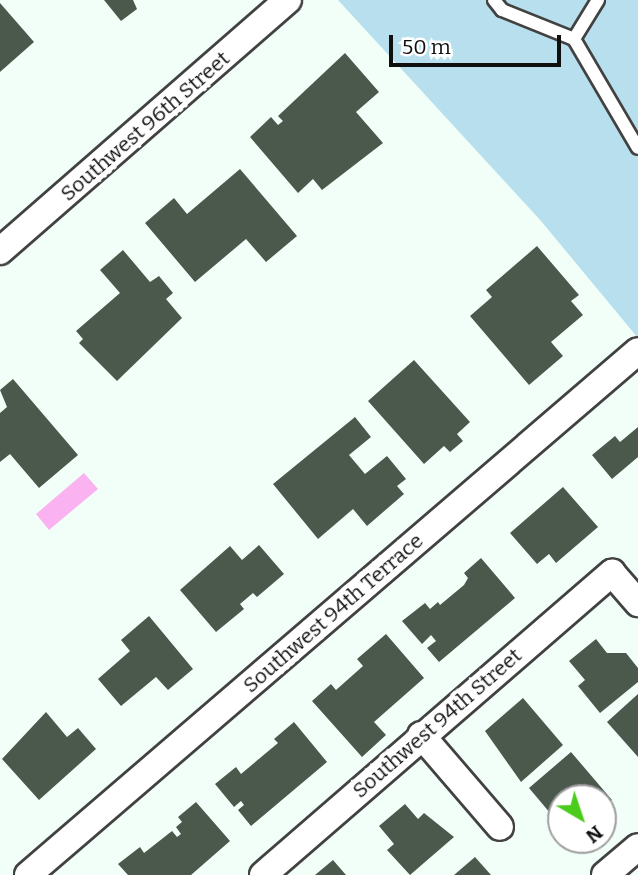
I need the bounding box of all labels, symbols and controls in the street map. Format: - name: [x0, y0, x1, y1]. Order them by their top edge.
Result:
- scale bar: [393, 21, 564, 65]
- text: 50 m: [402, 34, 451, 60]
- street label: Southwest 96th Street: [55, 46, 235, 206]
- street label: Southwest 94th Terrace: [238, 528, 428, 698]
- street label: Southwest 94th Street: [347, 643, 527, 803]
- north arrow: [547, 784, 617, 854]
- text: N: [581, 821, 607, 848]

